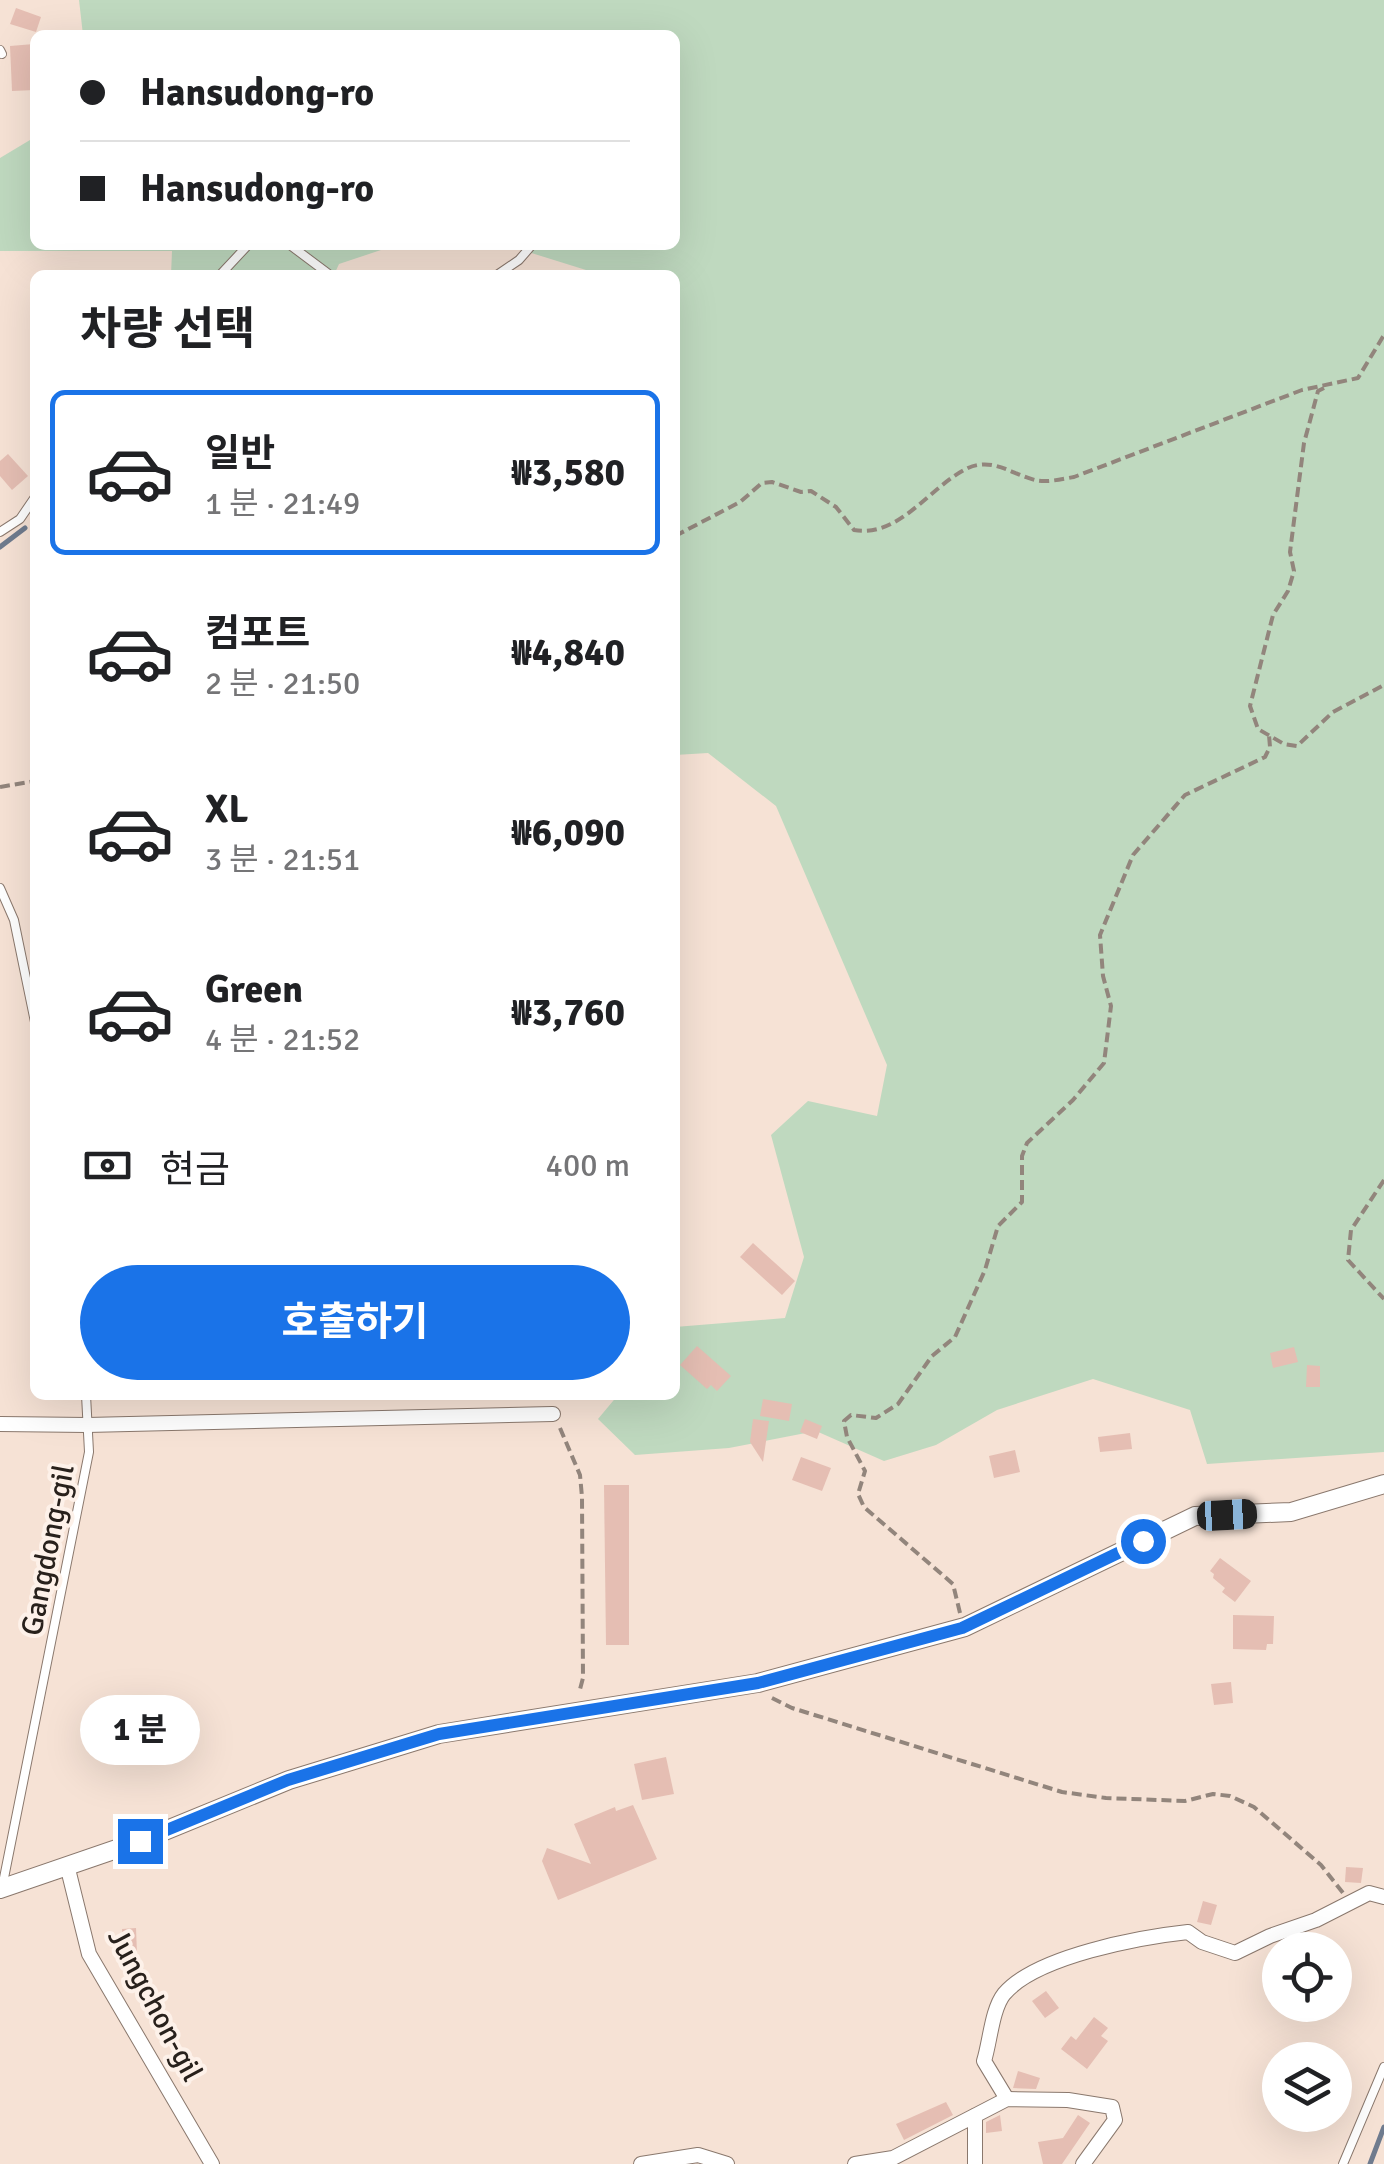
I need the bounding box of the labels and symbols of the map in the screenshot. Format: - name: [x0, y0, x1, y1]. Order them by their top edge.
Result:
- street label: Gangdong-gil: [13, 1461, 83, 1639]
- car: [1196, 1498, 1258, 1532]
- route start: [1121, 1519, 1166, 1564]
- callout: 1 분: [80, 1696, 200, 1766]
- route end: [118, 1819, 163, 1864]
- street label: Jungchon-gil: [99, 1922, 211, 2088]

